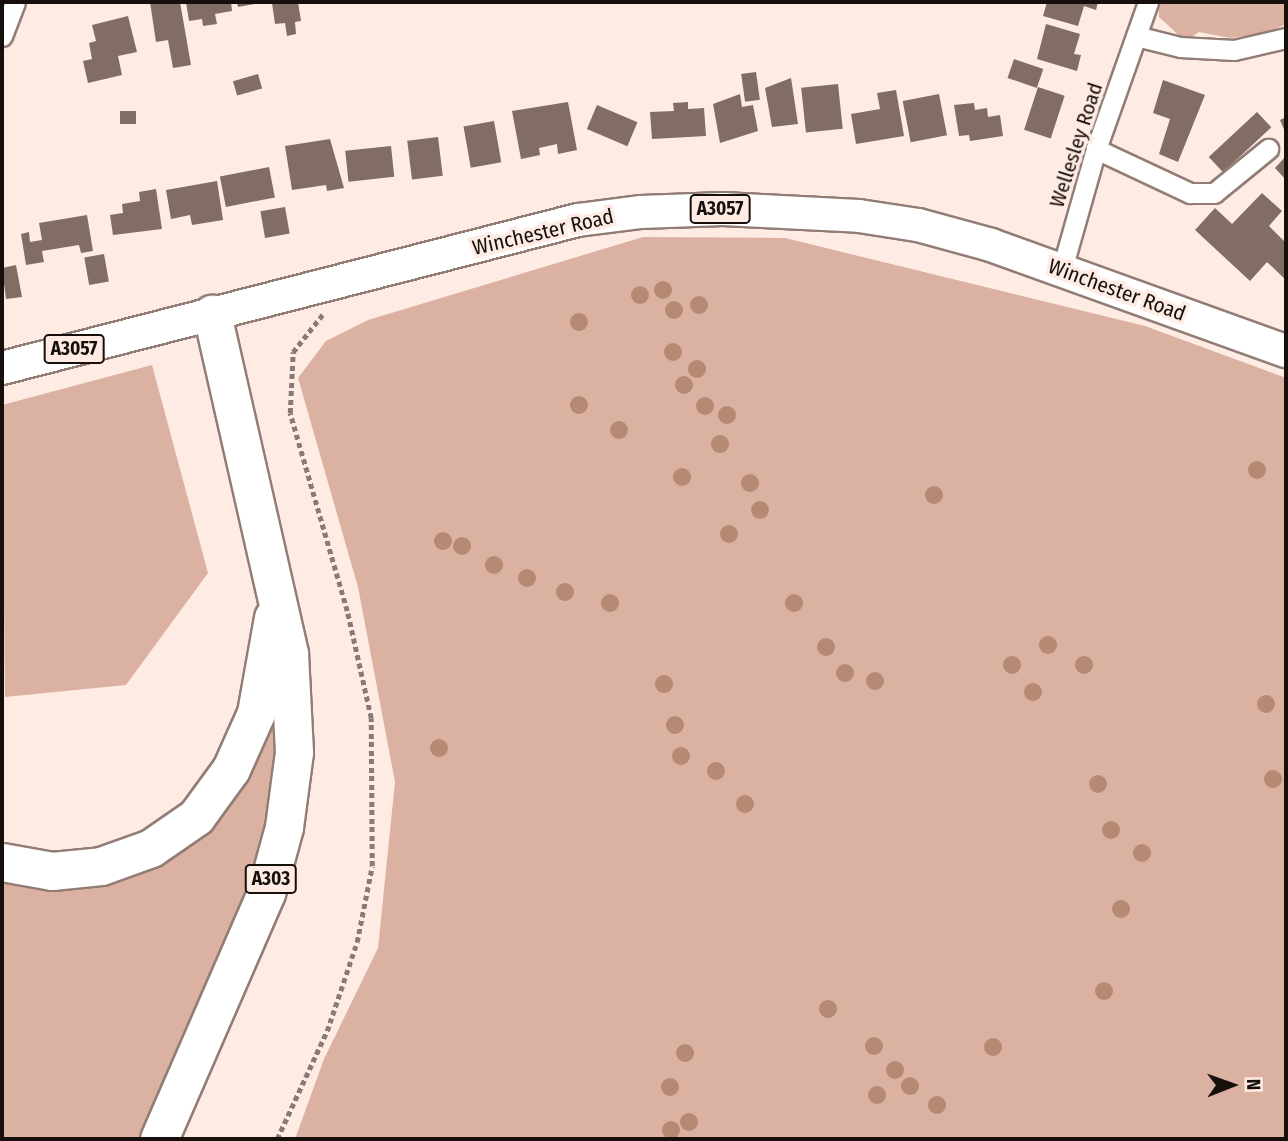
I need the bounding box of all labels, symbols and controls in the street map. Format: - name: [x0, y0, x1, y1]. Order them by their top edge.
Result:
- street label: Wellesley Road: [1044, 79, 1108, 211]
- road number: A3057: [688, 194, 752, 224]
- street label: Winchester Road: [470, 204, 616, 260]
- street label: Winchester Road: [1045, 253, 1189, 327]
- road number: A3057: [42, 334, 106, 364]
- road number: A303: [245, 864, 297, 894]
- north arrow: [1197, 1050, 1267, 1120]
- text: N: [1242, 1079, 1265, 1091]

